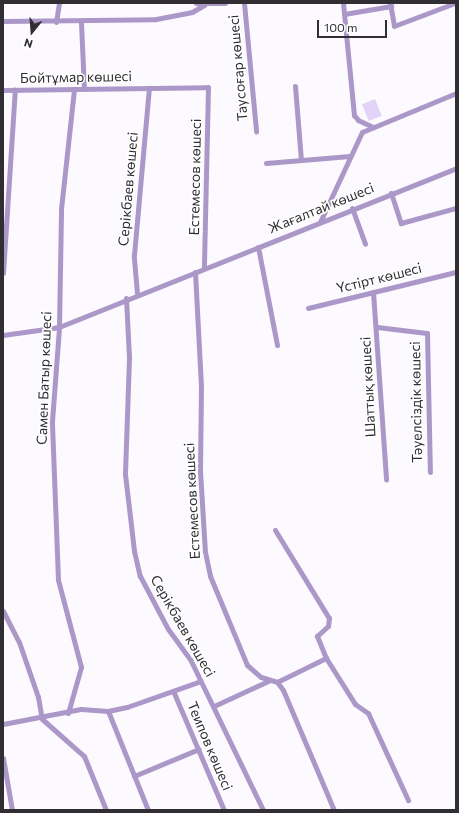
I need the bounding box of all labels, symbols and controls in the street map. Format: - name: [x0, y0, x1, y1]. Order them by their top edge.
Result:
- north arrow: [12, 12, 52, 52]
- scale bar: [319, 12, 389, 38]
- street label: Тауcоғар көшесі: [225, 14, 251, 122]
- text: 100 m: [324, 20, 358, 34]
- text: N: [23, 37, 34, 51]
- street label: Бойтұмар көшесі: [20, 68, 132, 86]
- street label: Естемесов көшесі: [186, 118, 204, 236]
- street label: Серікбаев көшесі: [115, 131, 141, 247]
- street label: Жағалтай көшесі: [266, 179, 376, 237]
- street label: Үстірт көшесі: [335, 259, 423, 297]
- street label: Самен Батыр көшесі: [33, 311, 55, 445]
- street label: Шаттық көшесі: [357, 336, 379, 438]
- street label: Тәуелсіздік көшесі: [407, 341, 425, 463]
- street label: Естемесов көшесі: [181, 442, 203, 560]
- street label: Серікбаев көшесі: [147, 572, 219, 680]
- street label: Теипов көшесі: [184, 699, 236, 793]

